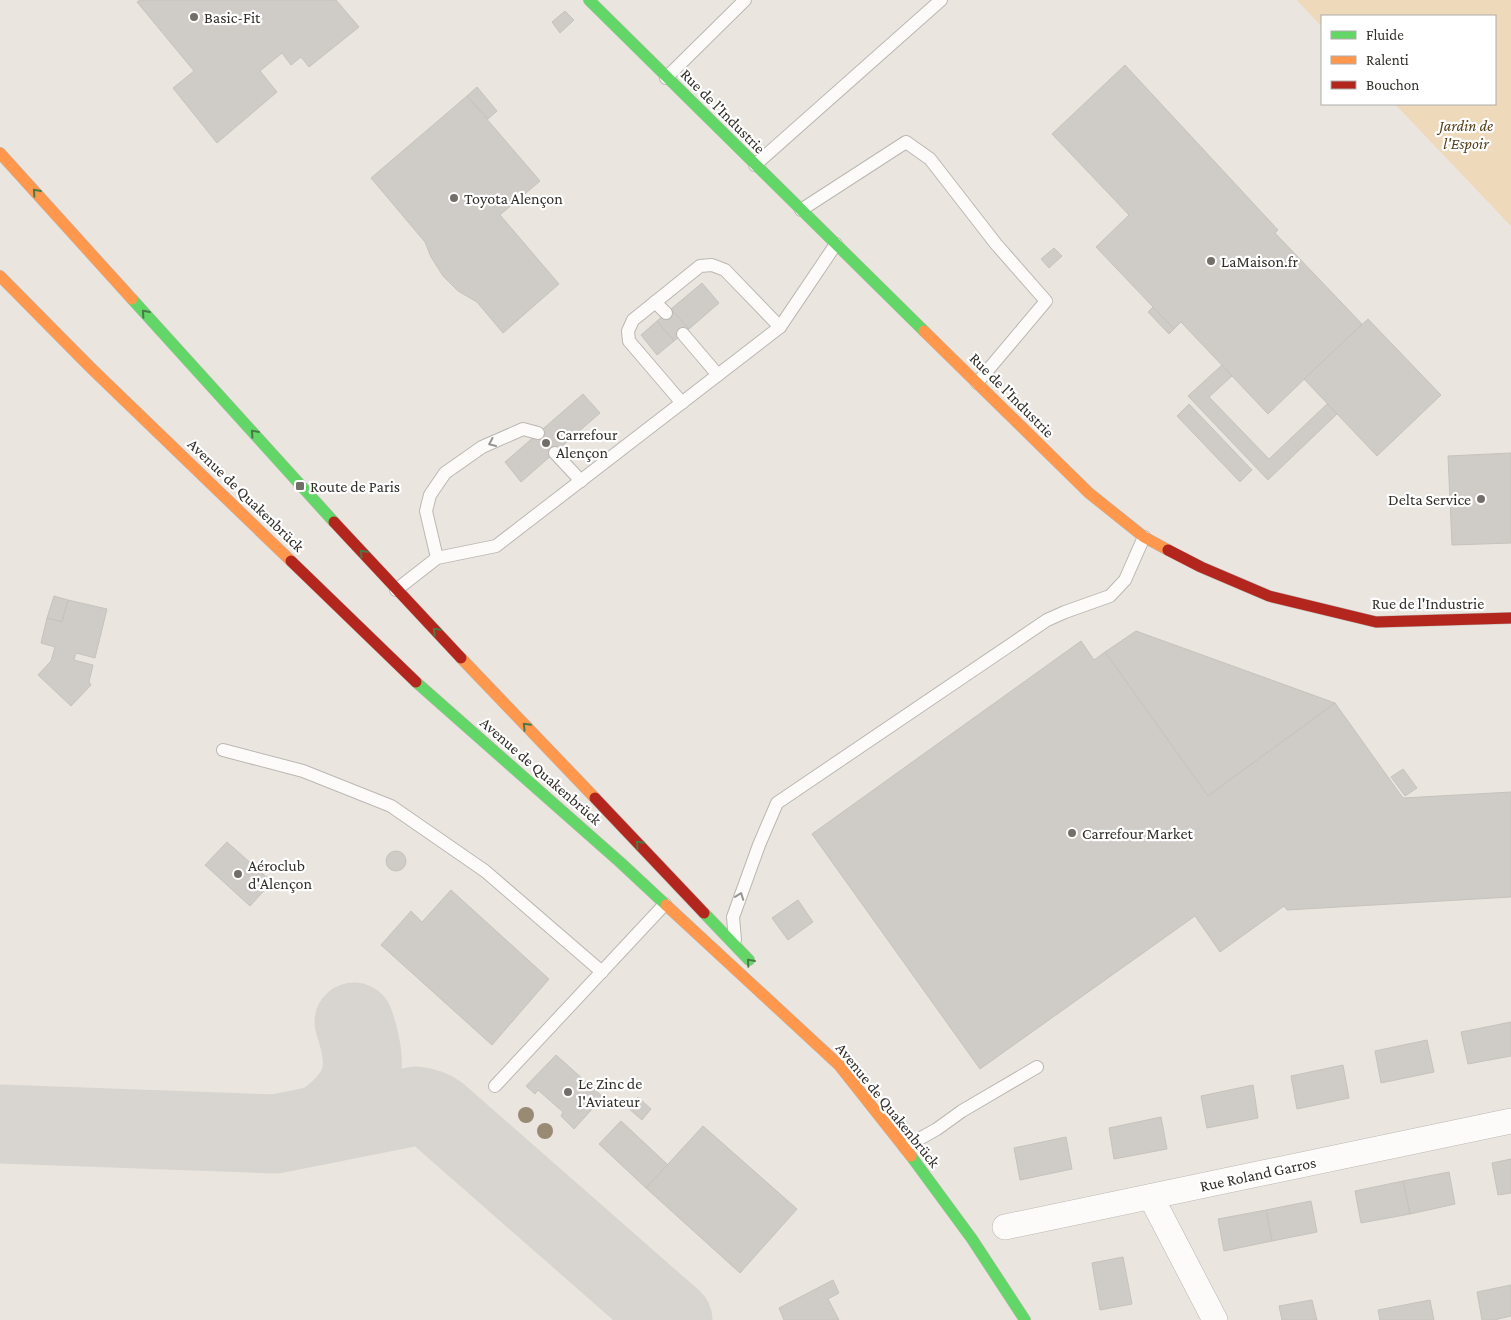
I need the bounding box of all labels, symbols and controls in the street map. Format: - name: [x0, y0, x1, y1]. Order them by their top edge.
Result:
- place label: Basic-Fit: [204, 9, 261, 26]
- marker: Basic-Fit: [188, 11, 200, 23]
- legend: [1321, 15, 1496, 105]
- text: Fluide: [1366, 27, 1404, 43]
- text: Ralenti: [1366, 52, 1409, 68]
- street label: Rue de l'Industrie: [677, 65, 769, 157]
- text: Bouchon: [1366, 77, 1419, 93]
- park label: Jardin de l'Espoir: [1436, 117, 1493, 153]
- one-way arrow: [32, 189, 41, 198]
- place label: Toyota Alençon: [464, 190, 563, 208]
- marker: Toyota Alençon: [448, 192, 460, 204]
- place label: LaMaison.fr: [1221, 253, 1298, 270]
- marker: LaMaison.fr: [1205, 255, 1217, 267]
- one-way arrow: [142, 309, 151, 318]
- street label: Rue de l'Industrie: [966, 349, 1058, 441]
- place label: Carrefour Alençon: [556, 426, 618, 462]
- one-way arrow: [251, 430, 260, 439]
- street label: Avenue de Quakenbrück: [184, 435, 308, 555]
- one-way arrow: [488, 436, 497, 447]
- marker: Carrefour Alençon: [540, 437, 552, 449]
- place label: Route de Paris: [310, 478, 400, 495]
- marker: Route de Paris: [294, 480, 306, 492]
- place label: Delta Service: [1388, 491, 1471, 508]
- marker: Delta Service: [1475, 493, 1487, 505]
- one-way arrow: [360, 550, 369, 559]
- street label: Rue de l'Industrie: [1372, 595, 1484, 612]
- one-way arrow: [433, 628, 442, 637]
- street label: Avenue de Quakenbrück: [477, 714, 605, 828]
- one-way arrow: [523, 723, 532, 732]
- place label: Carrefour Market: [1082, 825, 1193, 842]
- marker: Carrefour Market: [1066, 827, 1078, 839]
- one-way arrow: [636, 840, 645, 849]
- place label: Aéroclub d'Alençon: [248, 857, 312, 893]
- marker: Aéroclub d'Alençon: [232, 868, 244, 880]
- one-way arrow: [734, 892, 744, 901]
- one-way arrow: [747, 958, 756, 967]
- street label: Avenue de Quakenbrück: [833, 1039, 944, 1171]
- place label: Le Zinc de l'Aviateur: [578, 1075, 642, 1110]
- marker: Le Zinc de l'Aviateur: [562, 1086, 574, 1098]
- street label: Rue Roland Garros: [1198, 1153, 1318, 1195]

